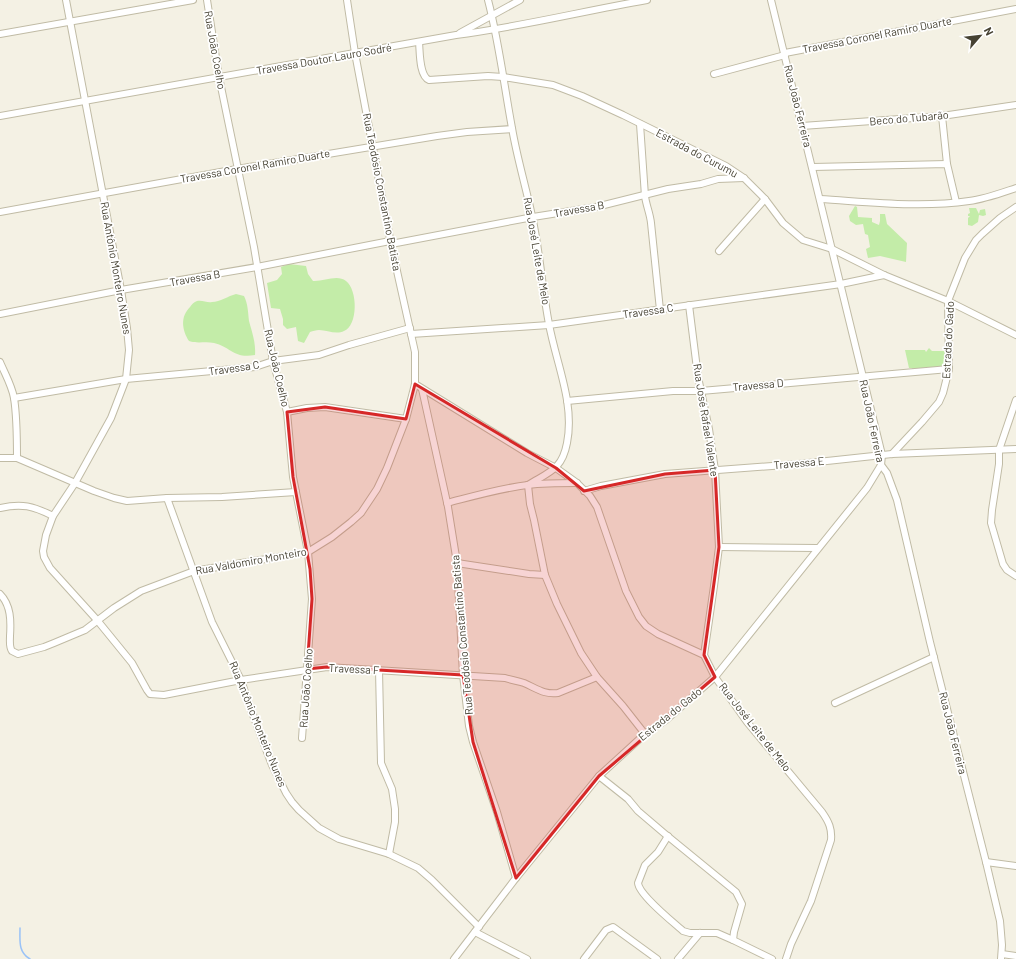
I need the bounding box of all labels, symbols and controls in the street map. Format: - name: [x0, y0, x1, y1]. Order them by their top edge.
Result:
- street label: Rua João Coelho: [202, 10, 229, 90]
- street label: Travessa Coronel Ramiro Duarte: [801, 14, 953, 55]
- north arrow: [960, 16, 1000, 56]
- text: N: [982, 25, 997, 37]
- street label: Travessa Doutor Lauro Sodré: [255, 40, 393, 77]
- street label: Rua João Ferreira: [782, 63, 815, 148]
- street label: Beco do Tubarão: [869, 108, 949, 127]
- street label: Rua Teodósio Constantino Batista: [361, 112, 404, 272]
- street label: Estrada do Curumu: [654, 125, 741, 180]
- street label: Travessa Coronel Ramiro Duarte: [179, 146, 331, 185]
- street label: Rua José Leite de Melo: [522, 196, 553, 306]
- street label: Travessa B: [553, 198, 605, 219]
- street label: Rua Antônio Monteiro Nunes: [98, 201, 135, 335]
- street label: Travessa B: [169, 267, 221, 288]
- street label: Travessa C: [622, 301, 674, 320]
- street label: Estrada do Gado: [939, 301, 956, 379]
- street label: Rua João Coelho: [262, 328, 293, 408]
- street label: Travessa C: [208, 358, 260, 377]
- street label: Rua José Rafael Valente: [691, 363, 722, 477]
- street label: Travessa D: [732, 376, 784, 393]
- street label: Rua João Ferreira: [857, 378, 888, 464]
- street label: Travessa E: [773, 454, 825, 471]
- street label: Rua Valdomiro Monteiro: [194, 544, 308, 577]
- street label: Rua Teodósio Constantino Batista: [448, 555, 475, 716]
- street label: Rua João Coelho: [296, 648, 315, 728]
- street label: Rua Antônio Monteiro Nunes: [227, 659, 290, 789]
- street label: Travessa F: [328, 661, 380, 676]
- street label: Rua José Leite de Melo: [717, 680, 794, 774]
- street label: Estrada do Gado: [635, 684, 704, 743]
- street label: Rua João Ferreira: [937, 690, 970, 775]

